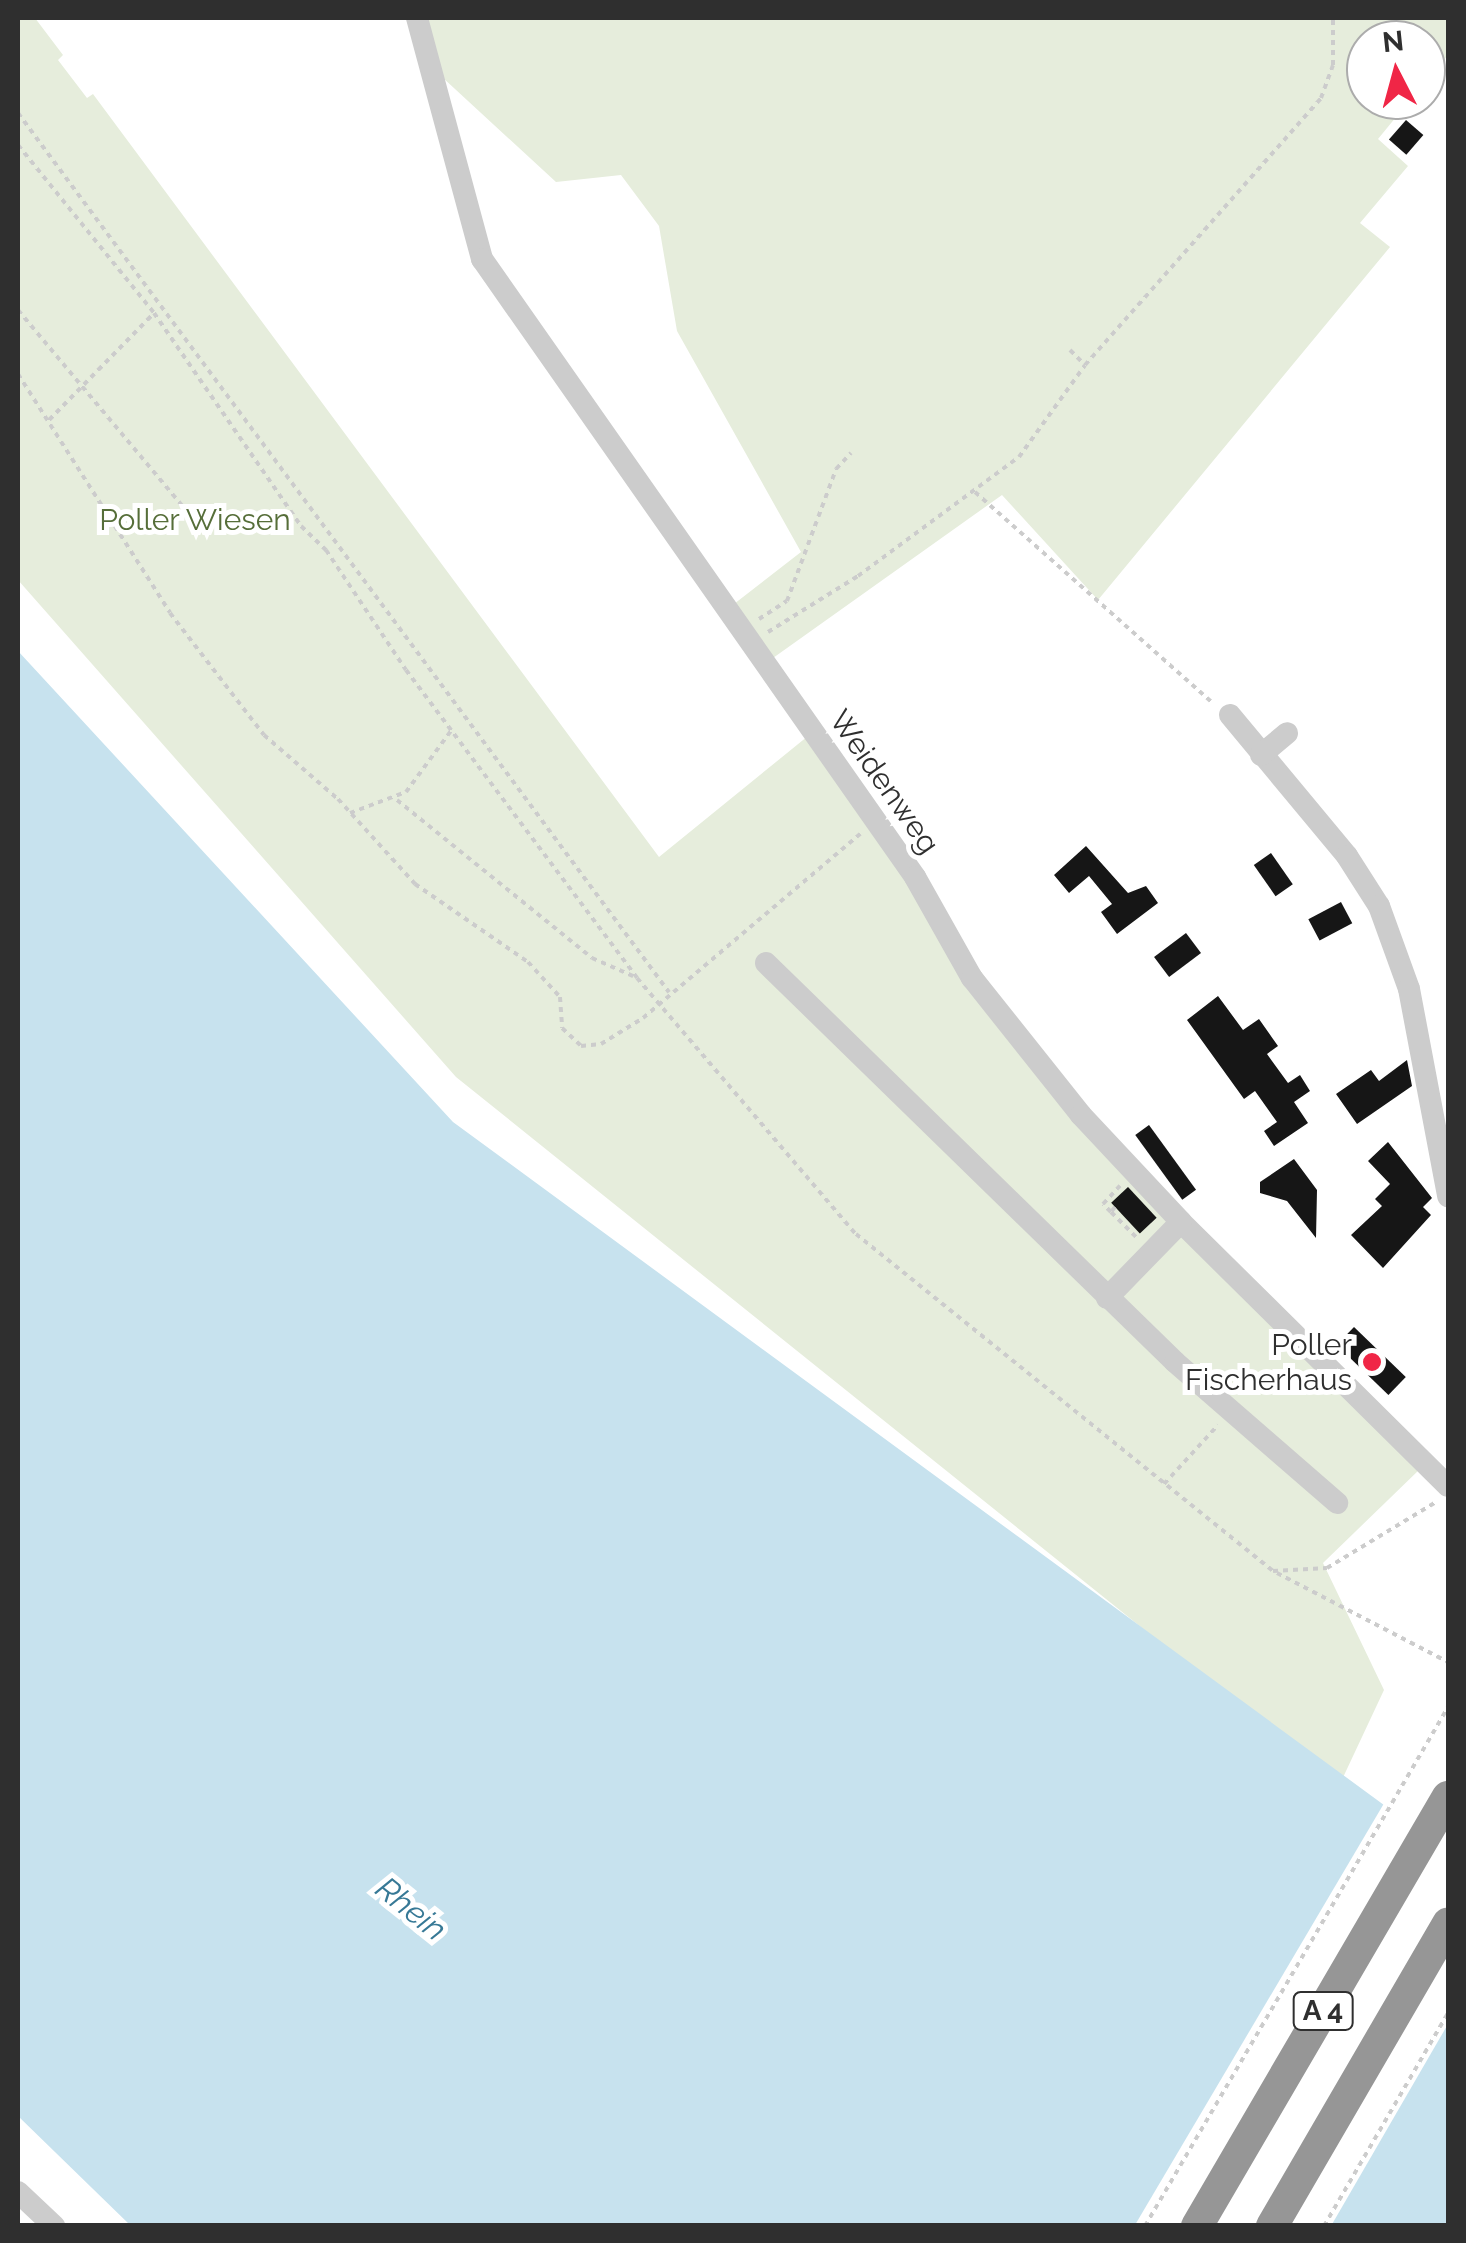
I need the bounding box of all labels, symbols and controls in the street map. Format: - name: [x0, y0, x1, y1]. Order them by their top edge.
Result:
- north arrow: [1346, 20, 1446, 120]
- text: N: [1381, 24, 1405, 59]
- park label: Poller Wiesen: [98, 502, 292, 538]
- street label: Weidenweg: [821, 703, 947, 861]
- place label: Poller Fischerhaus: [1185, 1327, 1352, 1398]
- marker: Poller Fischerhaus: [1361, 1351, 1383, 1373]
- water label: Rhein: [368, 1869, 454, 1949]
- road number: A 4: [1290, 1988, 1356, 2034]

